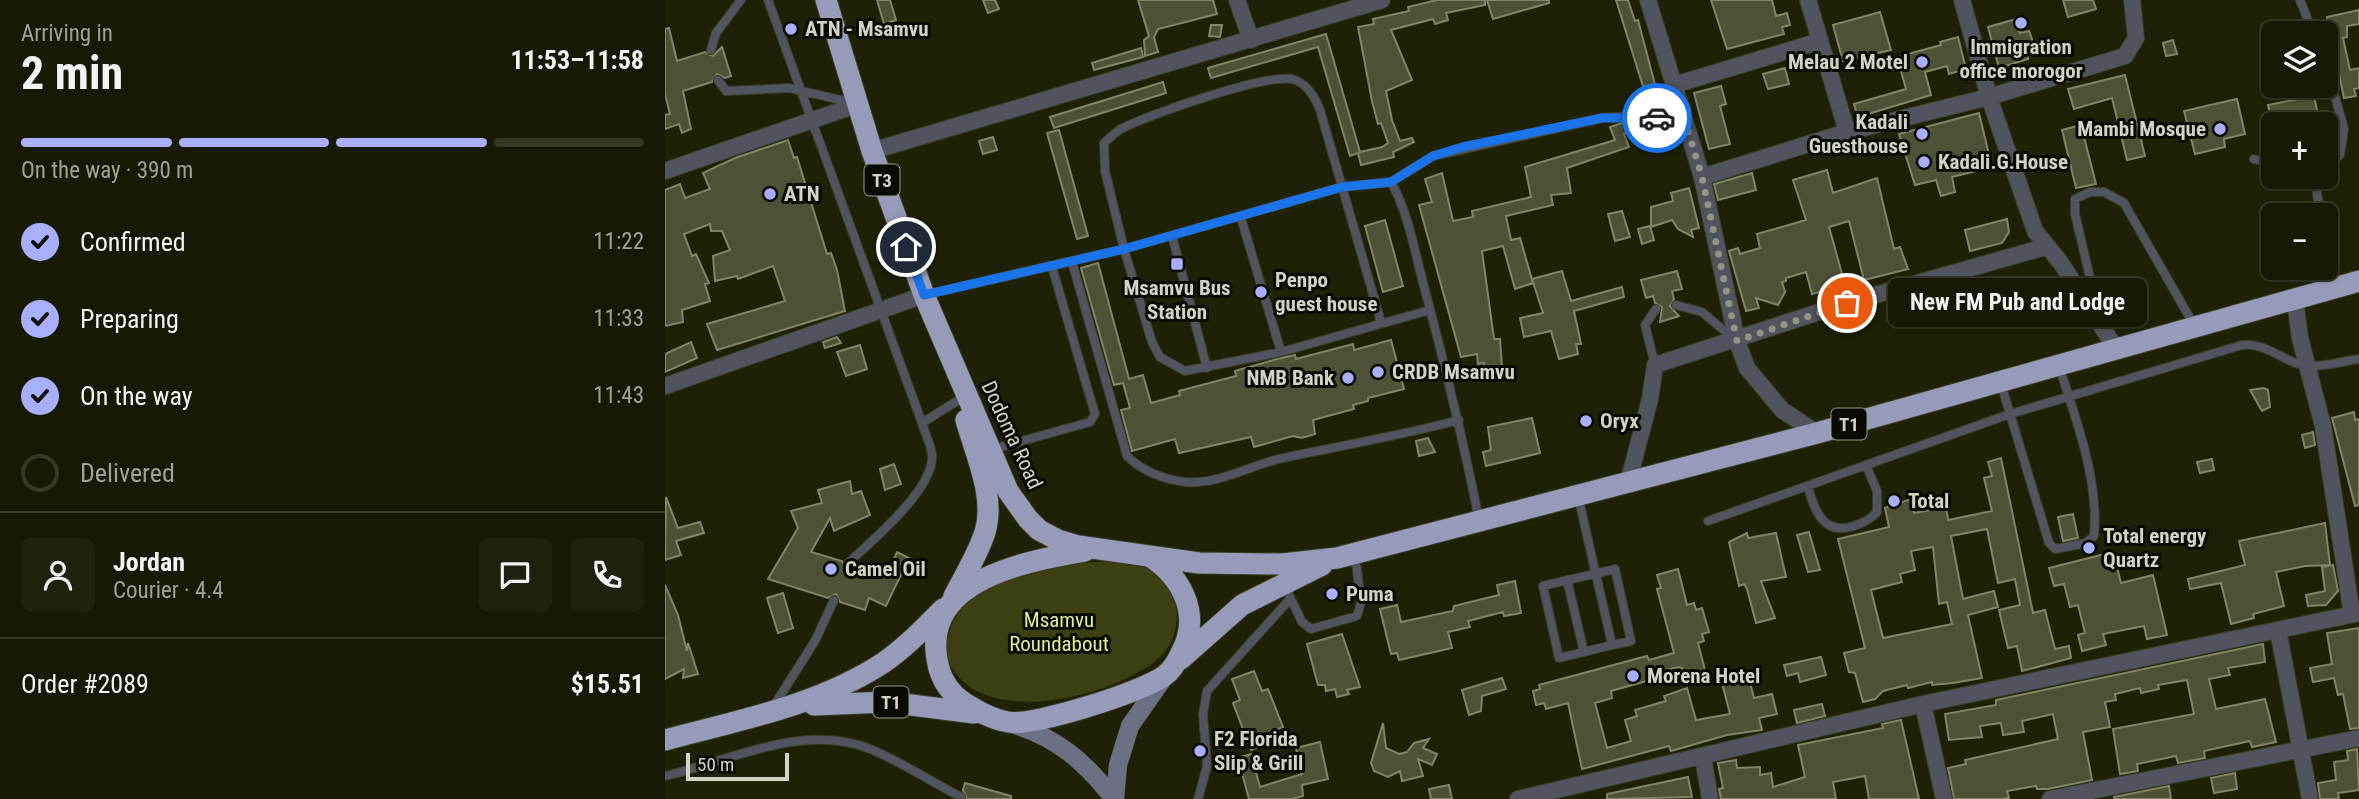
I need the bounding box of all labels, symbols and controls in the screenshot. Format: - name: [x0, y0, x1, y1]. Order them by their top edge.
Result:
- marker: Immigration office morogor: [2013, 15, 2029, 31]
- place label: ATN - Msamvu: [805, 17, 929, 41]
- text: Arriving in: [21, 20, 113, 47]
- marker: ATN - Msamvu: [783, 21, 799, 37]
- map controls: [2261, 21, 2338, 280]
- button: layers: [2261, 21, 2338, 98]
- place label: Immigration office morogor: [1959, 35, 2083, 83]
- text: 11:53–11:58: [510, 45, 644, 75]
- text: 2 min: [21, 46, 123, 100]
- place label: Melau 2 Motel: [1788, 50, 1908, 74]
- marker: Melau 2 Motel: [1914, 54, 1930, 70]
- courier: [1622, 83, 1692, 153]
- icon: car: [1638, 99, 1676, 137]
- place label: Kadali Guesthouse: [1809, 110, 1908, 158]
- button: +: [2261, 112, 2338, 189]
- place label: Mambi Mosque: [2077, 117, 2206, 141]
- marker: Mambi Mosque: [2212, 121, 2228, 137]
- marker: Kadali Guesthouse: [1914, 126, 1930, 142]
- place label: Kadali.G.House: [1938, 150, 2068, 174]
- marker: Kadali.G.House: [1916, 154, 1932, 170]
- text: On the way · 390 m: [21, 157, 193, 184]
- road number: T3: [865, 164, 899, 196]
- place label: ATN: [784, 182, 820, 206]
- marker: ATN: [762, 186, 778, 202]
- button: −: [2261, 203, 2338, 280]
- pin: [876, 217, 936, 277]
- icon: check: [21, 223, 59, 261]
- text: Confirmed: [80, 227, 186, 257]
- text: 11:22: [593, 228, 644, 255]
- icon: home: [887, 228, 925, 266]
- marker: Msamvu Bus Station: [1169, 256, 1185, 272]
- place label: Penpo guest house: [1275, 268, 1377, 316]
- pin: [1817, 273, 1877, 333]
- place label: Msamvu Bus Station: [1123, 276, 1231, 324]
- callout: New FM Pub and Lodge: [1889, 278, 2148, 328]
- marker: Penpo guest house: [1253, 284, 1269, 300]
- icon: bag: [1828, 284, 1866, 322]
- text: New FM Pub and Lodge: [1910, 289, 2125, 316]
- icon: check: [21, 300, 59, 338]
- text: Preparing: [80, 304, 179, 334]
- text: 11:33: [593, 305, 644, 332]
- place label: CRDB Msamvu: [1392, 360, 1515, 384]
- marker: CRDB Msamvu: [1370, 364, 1386, 380]
- place label: NMB Bank: [1247, 366, 1335, 390]
- marker: NMB Bank: [1340, 370, 1356, 386]
- icon: check: [21, 377, 59, 415]
- street label: Dodoma Road: [977, 377, 1047, 493]
- text: On the way: [80, 381, 193, 411]
- text: 11:43: [593, 382, 644, 409]
- road number: T1: [1831, 408, 1867, 440]
- place label: Oryx: [1600, 409, 1639, 433]
- marker: Oryx: [1578, 413, 1594, 429]
- text: Delivered: [80, 458, 175, 488]
- place label: Total: [1908, 489, 1949, 513]
- marker: Total: [1886, 493, 1902, 509]
- place label: Total energy Quartz: [2103, 524, 2207, 572]
- button: person: [21, 538, 95, 612]
- button: chat: [478, 538, 552, 612]
- button: phone: [570, 538, 644, 612]
- marker: Total energy Quartz: [2081, 540, 2097, 556]
- text: Jordan: [113, 547, 185, 577]
- place label: Camel Oil: [845, 557, 926, 581]
- marker: Camel Oil: [823, 561, 839, 577]
- text: Courier · 4.4: [113, 577, 224, 604]
- place label: Puma: [1346, 582, 1394, 606]
- marker: Puma: [1324, 586, 1340, 602]
- park label: Msamvu Roundabout: [1009, 608, 1109, 656]
- place label: Morena Hotel: [1647, 664, 1760, 688]
- marker: Morena Hotel: [1625, 668, 1641, 684]
- text: Order #2089: [21, 669, 149, 699]
- text: $15.51: [571, 669, 644, 699]
- road number: T1: [873, 687, 909, 718]
- place label: F2 Florida Slip & Grill: [1214, 727, 1303, 775]
- marker: F2 Florida Slip & Grill: [1192, 743, 1208, 759]
- scale bar: [686, 750, 789, 782]
- text: 50 m: [697, 753, 734, 776]

